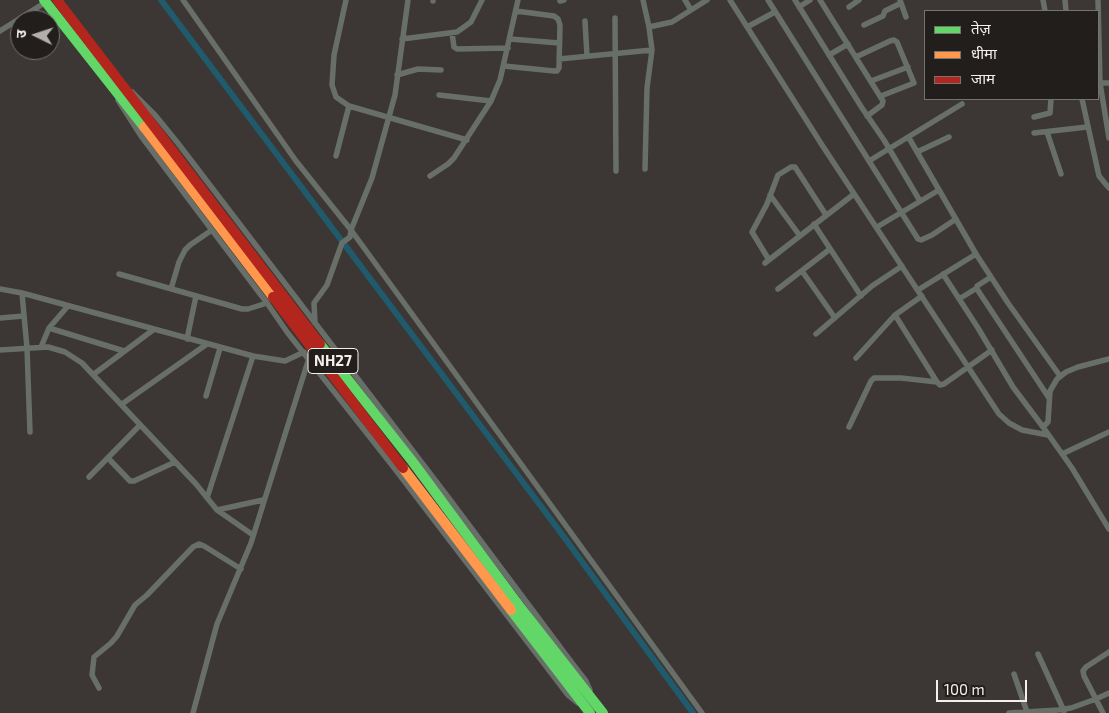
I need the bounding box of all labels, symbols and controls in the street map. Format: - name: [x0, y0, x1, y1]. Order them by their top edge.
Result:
- north arrow: [10, 10, 60, 60]
- legend: [924, 10, 1099, 100]
- text: तेज़: [971, 19, 991, 37]
- text: उ: [12, 29, 29, 39]
- text: धीमा: [971, 44, 997, 62]
- text: जाम: [971, 69, 995, 87]
- road number: NH27: [308, 348, 358, 374]
- scale bar: [939, 670, 1030, 702]
- text: 100 m: [944, 680, 985, 698]

